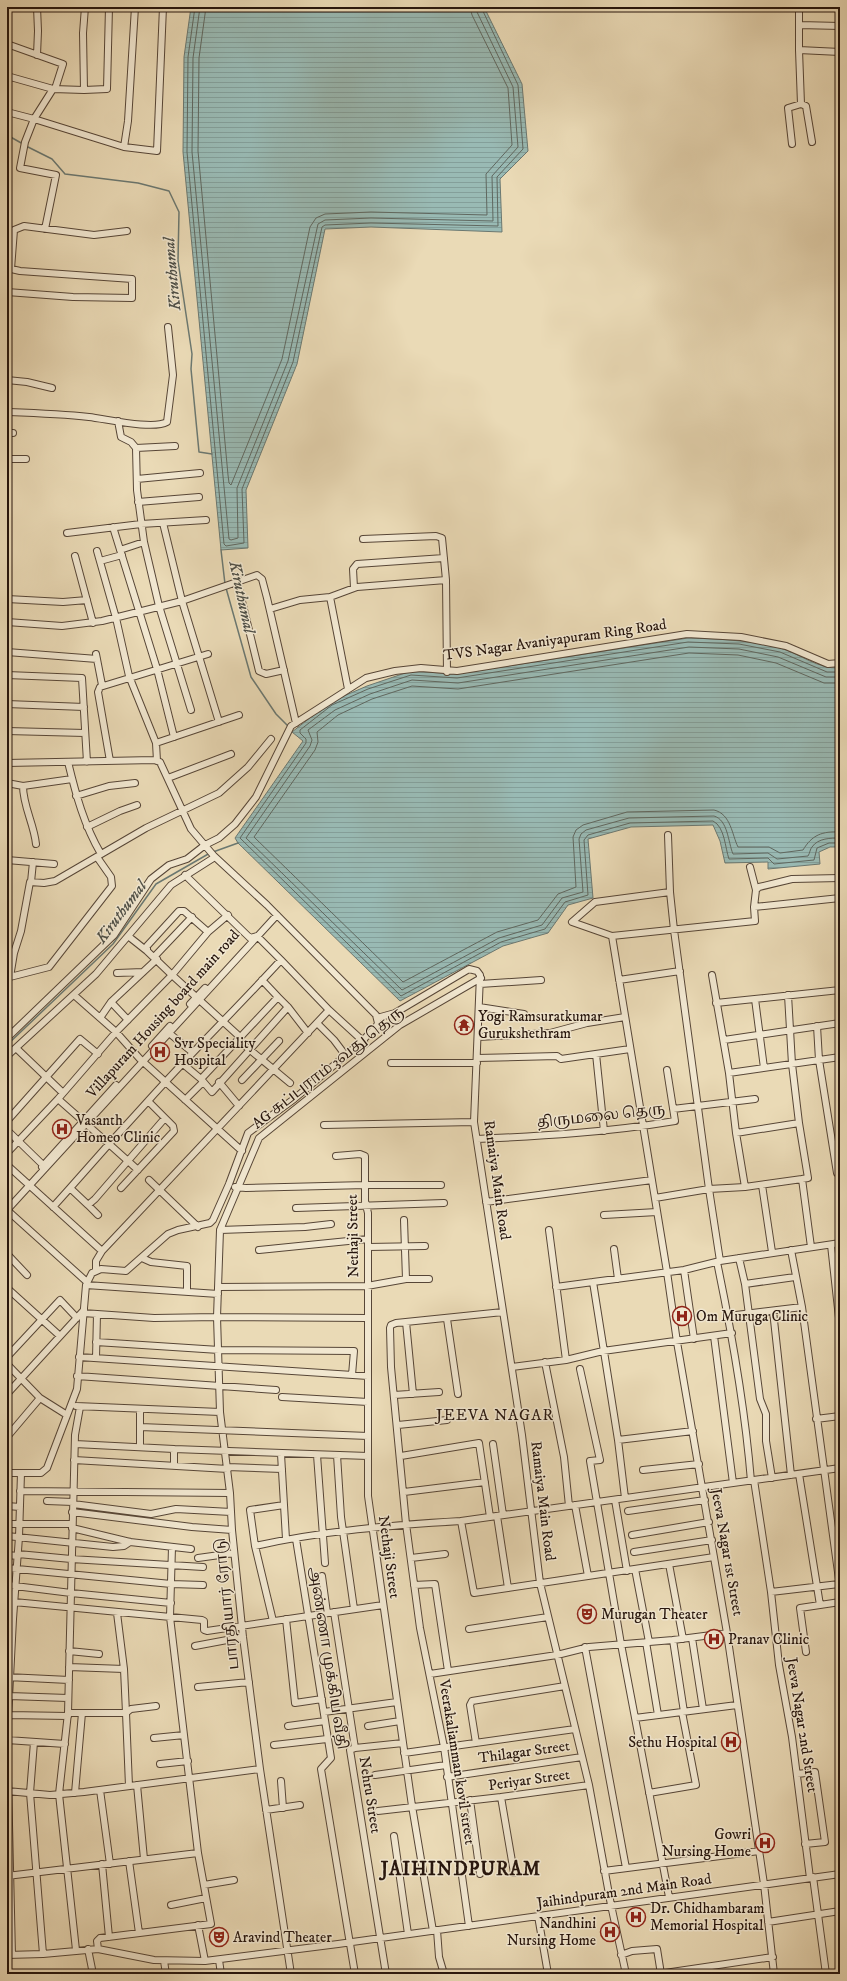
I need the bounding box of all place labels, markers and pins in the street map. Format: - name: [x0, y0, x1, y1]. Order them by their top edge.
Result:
- place label: Yogi Ramsuratkumar Gurukshethram: [478, 1007, 603, 1043]
- temple icon: Yogi Ramsuratkumar Gurukshethram: [453, 1014, 475, 1036]
- place label: Svr Speciality Hospital: [174, 1034, 257, 1070]
- hospital icon: Svr Speciality Hospital: [149, 1041, 171, 1063]
- place label: Vasanth Homeo Clinic: [75, 1111, 161, 1147]
- hospital icon: Vasanth Homeo Clinic: [51, 1118, 73, 1140]
- hospital icon: Om Muruga Clinic: [671, 1305, 693, 1327]
- place label: Om Muruga Clinic: [696, 1307, 809, 1326]
- theatre icon: Murugan Theater: [576, 1603, 598, 1625]
- place label: Murugan Theater: [601, 1605, 708, 1624]
- hospital icon: Pranav Clinic: [703, 1628, 725, 1650]
- place label: Pranav Clinic: [728, 1630, 810, 1649]
- hospital icon: Sethu Hospital: [720, 1731, 742, 1753]
- place label: Sethu Hospital: [628, 1733, 717, 1752]
- place label: Gowri Nursing Home: [662, 1825, 751, 1861]
- hospital icon: Gowri Nursing Home: [754, 1832, 776, 1854]
- place label: Dr. Chidhambaram Memorial Hospital: [650, 1899, 765, 1935]
- hospital icon: Dr. Chidhambaram Memorial Hospital: [625, 1906, 647, 1928]
- place label: Nandhini Nursing Home: [507, 1914, 596, 1950]
- hospital icon: Nandhini Nursing Home: [599, 1921, 621, 1943]
- theatre icon: Aravind Theater: [208, 1926, 230, 1948]
- place label: Aravind Theater: [233, 1928, 332, 1947]

